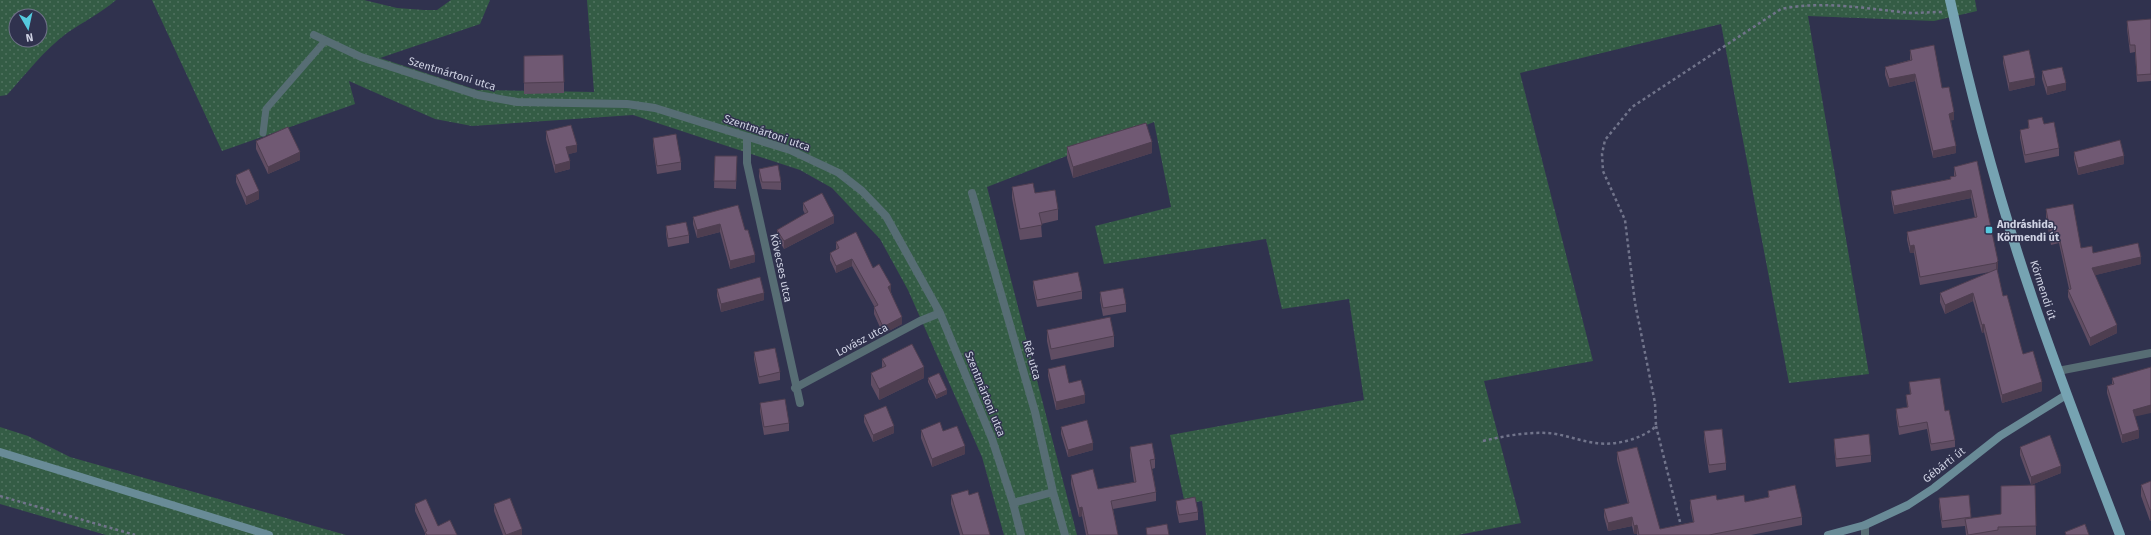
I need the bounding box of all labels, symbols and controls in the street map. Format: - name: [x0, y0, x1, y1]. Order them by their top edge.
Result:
- north arrow: [8, 8, 48, 48]
- text: N: [25, 30, 34, 44]
- street label: Szentmártoni utca: [407, 55, 497, 93]
- street label: Szentmártoni utca: [722, 112, 812, 154]
- place label: Andráshida, Körmendi út: [1996, 218, 2060, 244]
- marker: Andráshida, Körmendi út: [1984, 225, 1994, 235]
- street label: Kövecses utca: [767, 232, 795, 304]
- street label: Körmendi út: [2027, 259, 2059, 321]
- street label: Lovász utca: [834, 321, 890, 359]
- street label: Rét utca: [1020, 339, 1044, 381]
- street label: Szentmártoni utca: [962, 350, 1008, 439]
- street label: Gébárti út: [1920, 444, 1968, 485]

